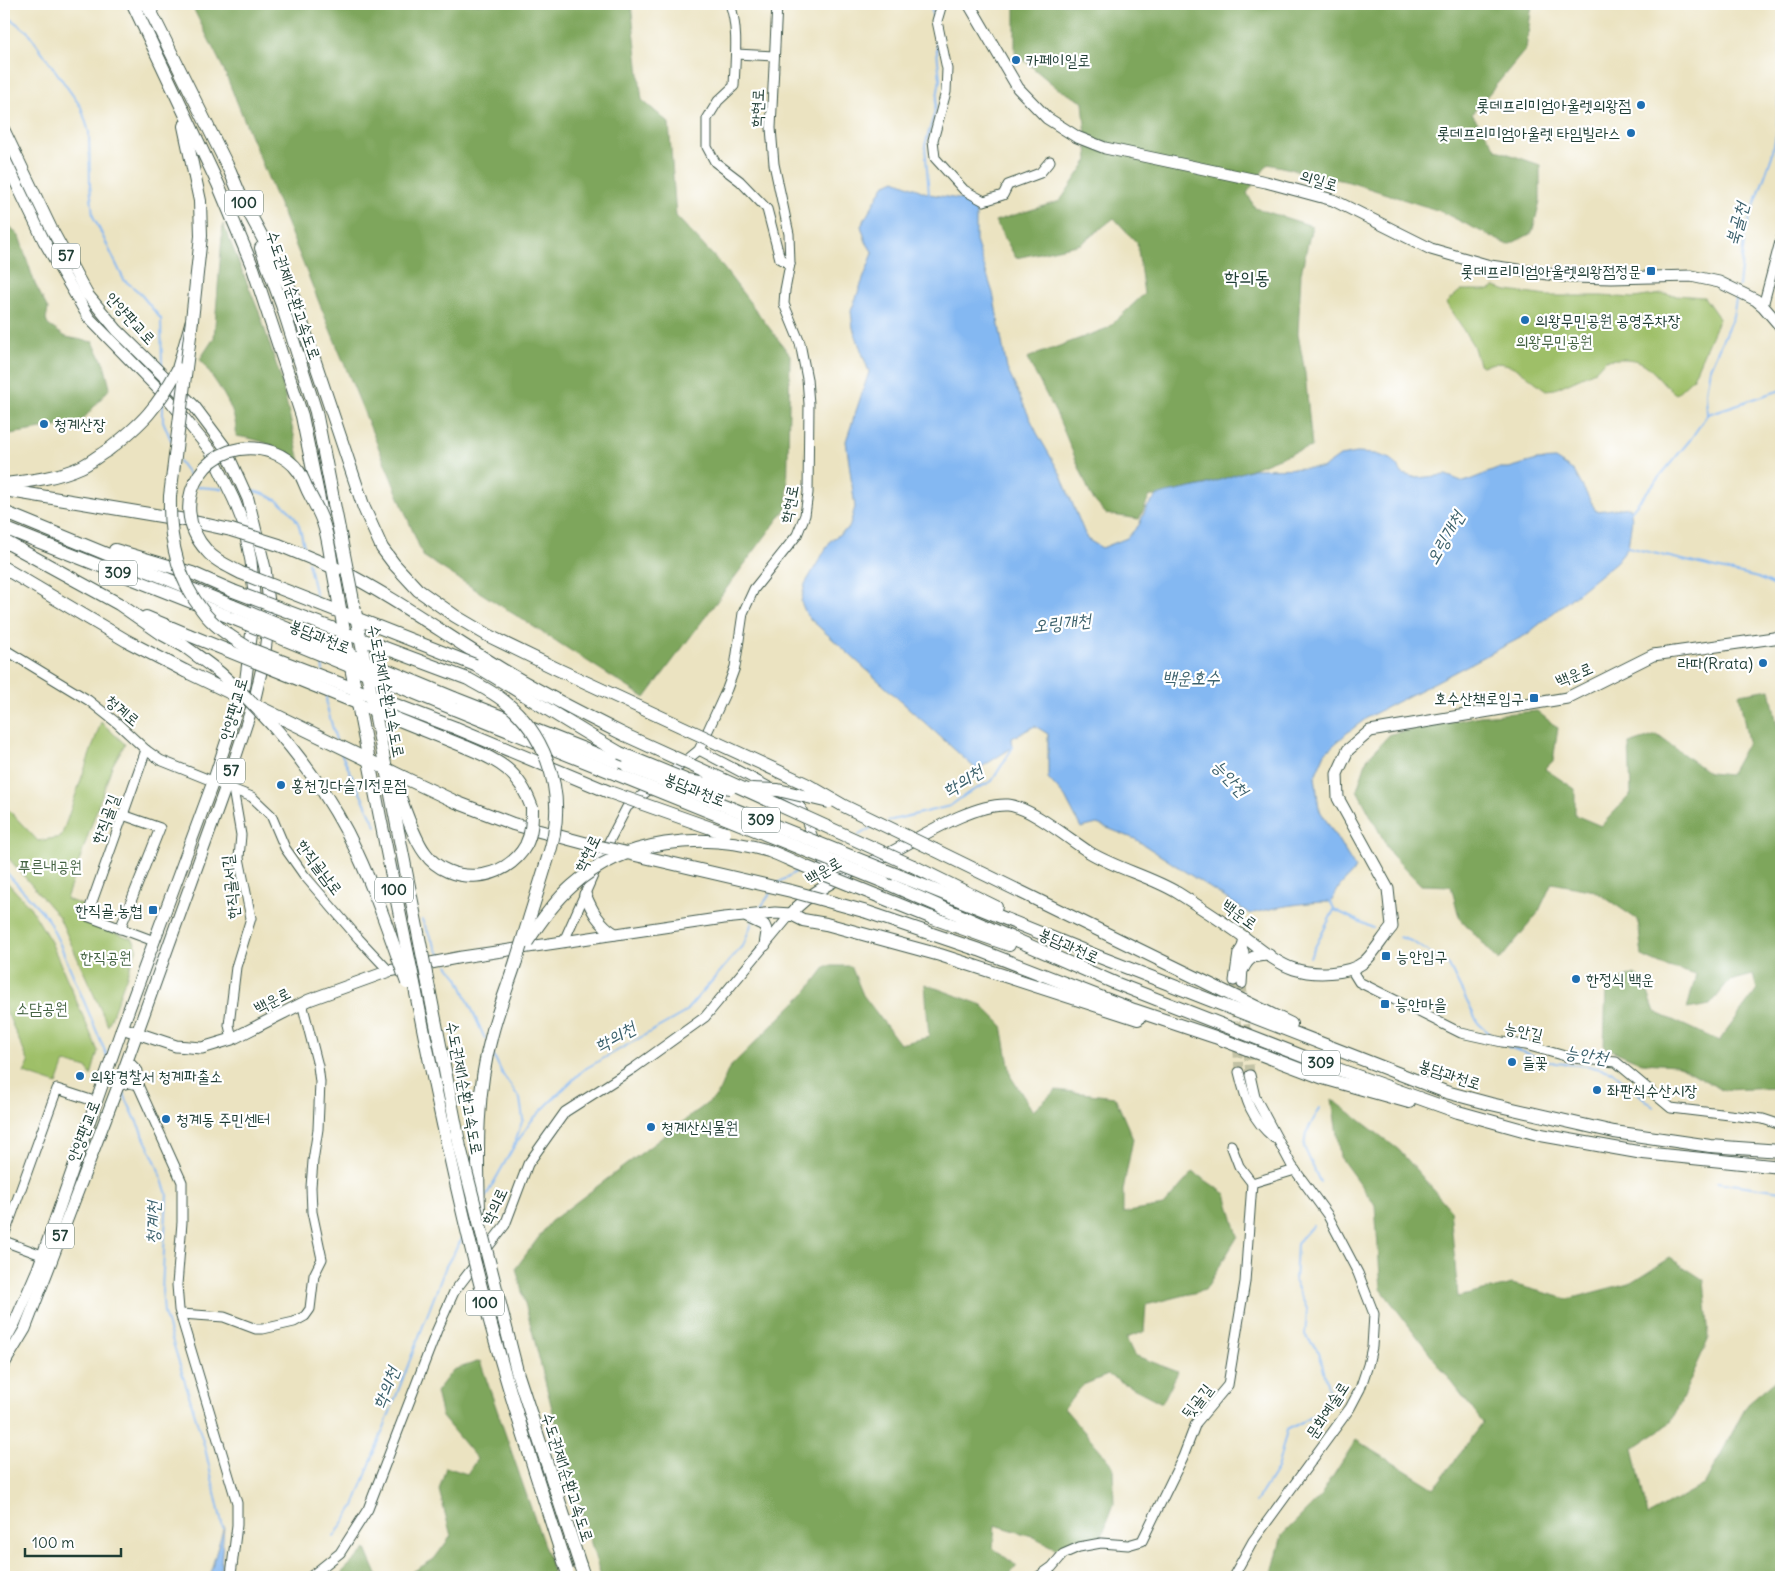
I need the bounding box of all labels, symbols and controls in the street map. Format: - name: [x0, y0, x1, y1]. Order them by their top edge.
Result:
- place label: 카페이일로: [1026, 50, 1090, 70]
- marker: 카페이일로: [1010, 54, 1022, 66]
- street label: 학현로: [746, 88, 768, 128]
- place label: 롯데프리미엄아울렛의왕점: [1477, 95, 1631, 115]
- marker: 롯데프리미엄아울렛의왕점: [1635, 99, 1647, 111]
- place label: 롯데프리미엄아울렛 타임빌라스: [1437, 123, 1621, 143]
- marker: 롯데프리미엄아울렛 타임빌라스: [1625, 127, 1637, 139]
- street label: 의일로: [1298, 165, 1340, 195]
- road number: 100: [225, 190, 263, 216]
- water label: 북골천: [1720, 198, 1754, 248]
- street label: 수도권제1순환고속도로: [263, 228, 325, 362]
- road number: 57: [52, 244, 80, 268]
- place label: 롯데프리미엄아울렛의왕점정문: [1461, 261, 1641, 281]
- district label: 학의동: [1224, 265, 1270, 289]
- marker: 롯데프리미엄아울렛의왕점정문: [1645, 265, 1657, 277]
- street label: 안양판교로: [102, 288, 160, 348]
- place label: 의왕무민공원 공영주차장: [1535, 310, 1681, 330]
- marker: 의왕무민공원 공영주차장: [1519, 314, 1531, 326]
- park label: 의왕무민공원: [1515, 331, 1593, 351]
- place label: 청계산장: [54, 414, 106, 434]
- marker: 청계산장: [38, 418, 50, 430]
- street label: 학현로: [775, 483, 803, 525]
- water label: 오링개천: [1420, 506, 1470, 569]
- road number: 309: [99, 560, 137, 586]
- water label: 오링개천: [1032, 608, 1093, 637]
- street label: 봉담과천로: [286, 615, 354, 657]
- street label: 수도권제1순환고속도로: [364, 623, 410, 759]
- place label: 라따(Rrata): [1677, 653, 1753, 673]
- street label: 백운로: [1552, 657, 1596, 691]
- marker: 라따(Rrata): [1757, 657, 1769, 669]
- water label: 백운호수: [1162, 666, 1220, 689]
- street label: 안양판교로: [215, 675, 251, 743]
- place label: 호수산책로입구: [1434, 688, 1524, 708]
- street label: 청계로: [102, 690, 144, 730]
- marker: 호수산책로입구: [1528, 692, 1540, 704]
- water label: 능안천: [1207, 754, 1255, 803]
- road number: 57: [217, 758, 245, 784]
- water label: 학의천: [938, 759, 989, 802]
- street label: 봉담과천로: [661, 768, 729, 810]
- place label: 홍천깅다슬기전문점: [291, 775, 407, 795]
- marker: 홍천깅다슬기전문점: [275, 779, 287, 791]
- street label: 한직골길: [87, 791, 123, 847]
- road number: 309: [742, 808, 780, 832]
- street label: 학현로: [570, 831, 604, 875]
- street label: 한직골남로: [293, 835, 347, 899]
- street label: 백운로: [801, 852, 845, 888]
- street label: 한직골서길: [217, 854, 243, 920]
- park label: 푸른내공원: [18, 856, 82, 876]
- road number: 100: [375, 878, 413, 902]
- street label: 백운로: [1218, 895, 1262, 933]
- place label: 한직골.농협: [75, 900, 143, 920]
- marker: 한직골.농협: [147, 904, 159, 916]
- street label: 봉담과천로: [1036, 923, 1102, 967]
- place label: 능안입구: [1396, 946, 1448, 966]
- park label: 한직공원: [80, 947, 132, 967]
- marker: 능안입구: [1380, 950, 1392, 962]
- place label: 한정식 백운: [1586, 969, 1654, 989]
- marker: 한정식 백운: [1570, 973, 1582, 985]
- street label: 백운로: [250, 982, 294, 1018]
- place label: 능안마을: [1395, 994, 1447, 1014]
- park label: 소담공원: [16, 998, 68, 1018]
- marker: 능안마을: [1379, 998, 1391, 1010]
- water label: 학의천: [590, 1015, 641, 1057]
- street label: 능안길: [1503, 1017, 1545, 1045]
- street label: 수도권제1순환고속도로: [442, 1020, 488, 1156]
- water label: 능안천: [1563, 1040, 1611, 1070]
- road number: 309: [1302, 1050, 1340, 1076]
- place label: 들꽃: [1522, 1052, 1548, 1072]
- street label: 봉담과천로: [1416, 1055, 1484, 1093]
- marker: 들꽃: [1506, 1056, 1518, 1068]
- place label: 의왕경찰서 청계파출소: [90, 1066, 223, 1086]
- marker: 의왕경찰서 청계파출소: [74, 1070, 86, 1082]
- place label: 좌판식수산시장: [1607, 1080, 1697, 1100]
- marker: 좌판식수산시장: [1591, 1084, 1603, 1096]
- street label: 안양판교로: [62, 1097, 104, 1165]
- place label: 청계동 주민센터: [176, 1109, 270, 1129]
- marker: 청계동 주민센터: [160, 1113, 172, 1125]
- place label: 청계산식물원: [661, 1117, 738, 1137]
- marker: 청계산식물원: [645, 1121, 657, 1133]
- street label: 학의로: [477, 1184, 511, 1228]
- water label: 청계천: [141, 1200, 164, 1245]
- road number: 57: [46, 1224, 74, 1248]
- road number: 100: [466, 1290, 504, 1316]
- water label: 학의천: [367, 1362, 405, 1412]
- street label: 문화예술로: [1301, 1378, 1353, 1442]
- street label: 뒷골길: [1177, 1379, 1217, 1422]
- street label: 수도권제1순환고속도로: [538, 1410, 598, 1544]
- scale bar: [25, 1526, 121, 1558]
- text: 100 m: [32, 1533, 74, 1552]

